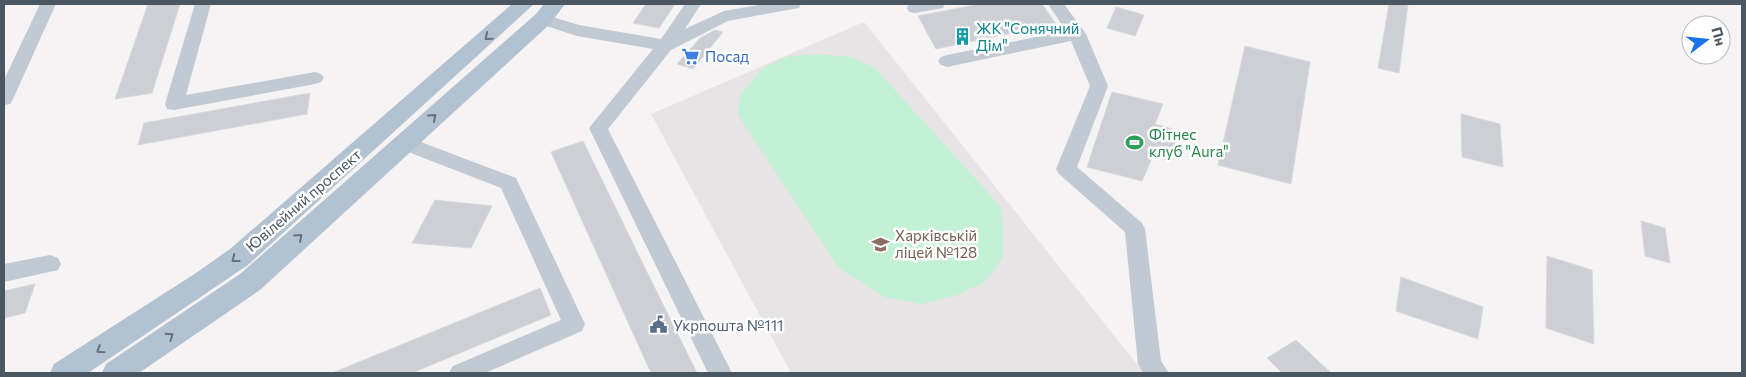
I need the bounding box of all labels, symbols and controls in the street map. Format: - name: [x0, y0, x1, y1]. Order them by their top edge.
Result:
- north arrow: [1681, 15, 1731, 65]
- place label: ЖК "Сонячний Дім": [976, 19, 1079, 54]
- text: Пн: [1708, 25, 1730, 48]
- building icon: ЖК "Сонячний Дім": [952, 27, 972, 47]
- one-way arrow: [485, 31, 494, 39]
- supermarket icon: Посад: [681, 46, 701, 66]
- place label: Посад: [705, 47, 749, 65]
- one-way arrow: [428, 114, 437, 123]
- place label: Фітнес клуб "Aura": [1149, 125, 1229, 160]
- sports icon: Фітнес клуб "Aura": [1125, 133, 1145, 153]
- street label: Ювілейний проспект: [242, 145, 364, 255]
- place label: Харківській ліцей №128: [895, 226, 977, 261]
- one-way arrow: [294, 234, 303, 243]
- school or university icon: Харківській ліцей №128: [871, 234, 891, 254]
- one-way arrow: [232, 254, 241, 262]
- public building icon: Укрпошта №111: [649, 315, 669, 335]
- place label: Укрпошта №111: [673, 316, 783, 334]
- one-way arrow: [165, 333, 174, 342]
- one-way arrow: [96, 344, 105, 353]

